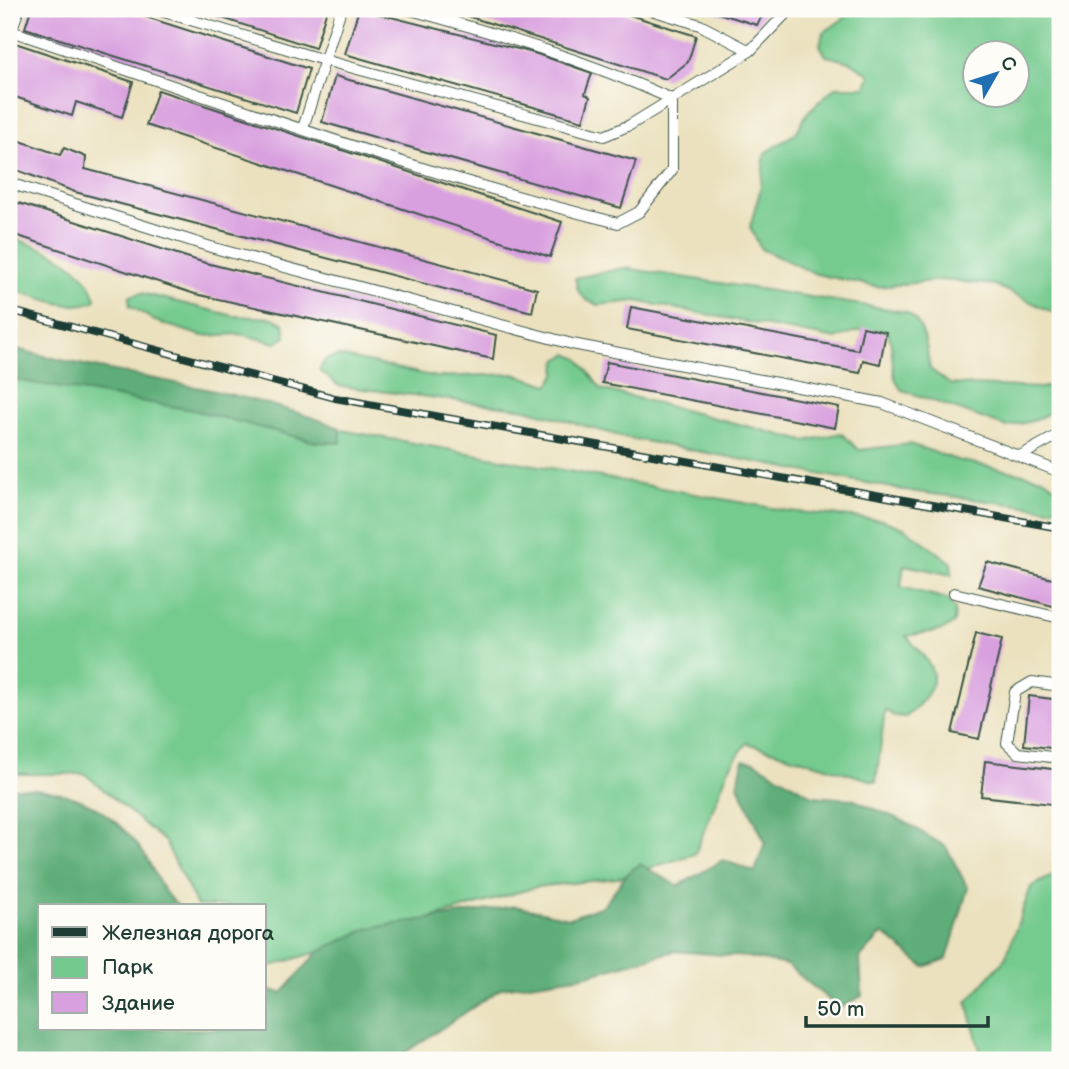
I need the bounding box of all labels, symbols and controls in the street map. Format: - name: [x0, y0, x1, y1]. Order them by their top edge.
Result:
- north arrow: [960, 38, 1030, 108]
- text: С: [995, 52, 1021, 77]
- legend: [38, 904, 266, 1030]
- text: Железная дорога: [102, 921, 275, 946]
- text: Парк: [102, 955, 153, 980]
- scale bar: [806, 985, 988, 1029]
- text: Здание: [102, 991, 175, 1016]
- text: 50 m: [817, 997, 864, 1022]

